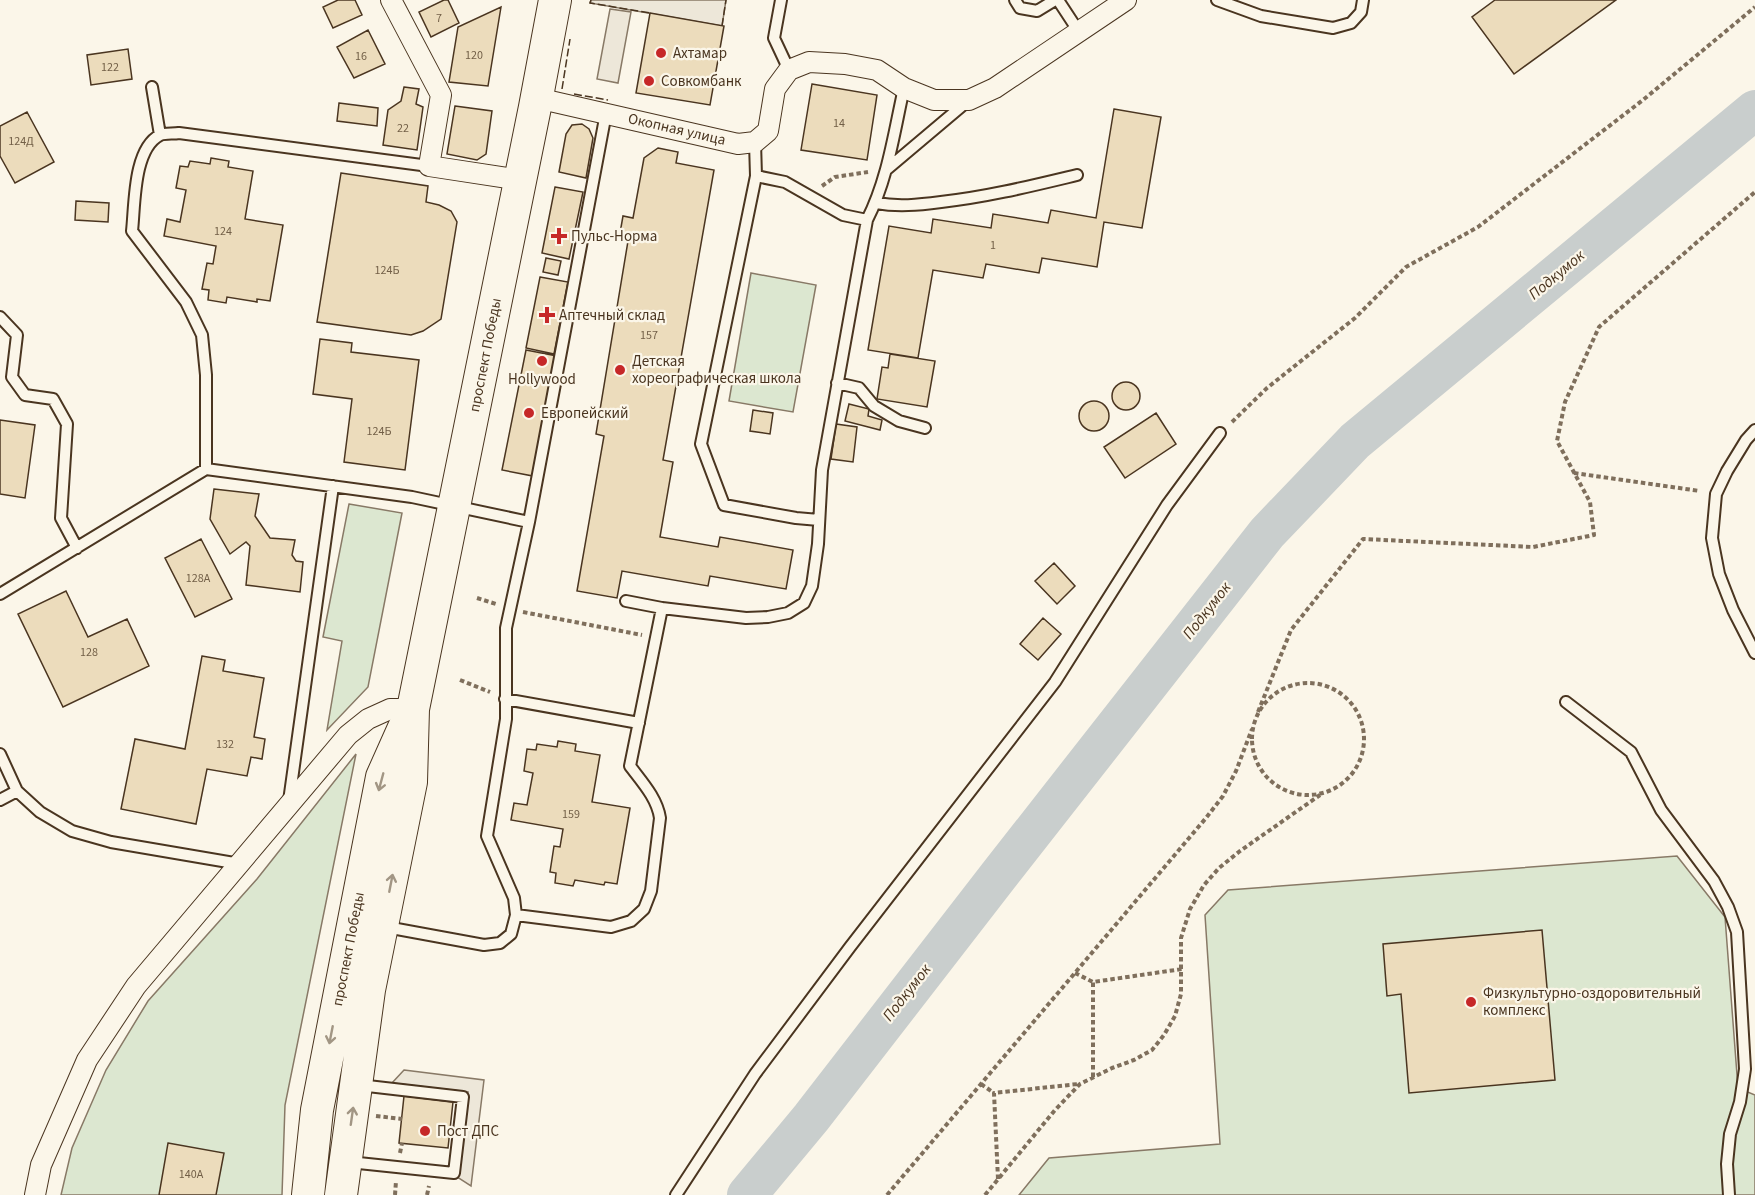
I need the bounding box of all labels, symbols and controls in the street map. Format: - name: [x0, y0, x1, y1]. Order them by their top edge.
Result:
- house number: 7: [436, 10, 442, 27]
- place label: Ахтамар: [673, 43, 727, 64]
- marker: Ахтамар: [654, 46, 668, 60]
- house number: 120: [465, 47, 483, 64]
- house number: 16: [355, 48, 367, 65]
- house number: 122: [101, 59, 119, 76]
- place label: Совкомбанк: [661, 71, 742, 92]
- marker: Совкомбанк: [642, 74, 656, 88]
- street label: Окопная улица: [626, 108, 728, 151]
- house number: 14: [833, 115, 845, 132]
- house number: 22: [397, 120, 409, 137]
- house number: 124Д: [8, 133, 34, 150]
- house number: 124: [214, 223, 232, 240]
- place label: Пульс-Норма: [571, 226, 657, 247]
- marker: Пульс-Норма: [552, 229, 566, 243]
- house number: 1: [990, 237, 996, 254]
- water label: Подкумок: [1524, 245, 1590, 305]
- house number: 124Б: [375, 262, 399, 279]
- street label: проспект Победы: [464, 296, 507, 414]
- place label: Аптечный склад: [559, 305, 665, 326]
- marker: Аптечный склад: [540, 308, 554, 322]
- house number: 157: [640, 327, 658, 344]
- place label: Детская хореографическая школа: [632, 351, 801, 389]
- marker: Hollywood: [535, 354, 549, 368]
- marker: Детская хореографическая школа: [613, 363, 627, 377]
- place label: Hollywood: [508, 369, 576, 390]
- place label: Европейский: [541, 403, 628, 424]
- marker: Европейский: [522, 406, 536, 420]
- house number: 124Б: [367, 423, 391, 440]
- house number: 128А: [186, 570, 211, 587]
- water label: Подкумок: [1177, 577, 1236, 644]
- house number: 128: [80, 644, 98, 661]
- house number: 132: [216, 736, 234, 753]
- one-way arrow: [375, 772, 387, 791]
- house number: 159: [562, 806, 580, 823]
- one-way arrow: [386, 873, 397, 893]
- street label: проспект Победы: [327, 890, 370, 1008]
- water label: Подкумок: [877, 959, 936, 1026]
- place label: Физкультурно-оздоровительный комплекс: [1483, 983, 1701, 1021]
- marker: Физкультурно-оздоровительный комплекс: [1464, 995, 1478, 1009]
- one-way arrow: [325, 1025, 336, 1044]
- one-way arrow: [346, 1107, 357, 1127]
- place label: Пост ДПС: [437, 1121, 500, 1142]
- marker: Пост ДПС: [418, 1124, 432, 1138]
- house number: 140А: [179, 1166, 204, 1183]

